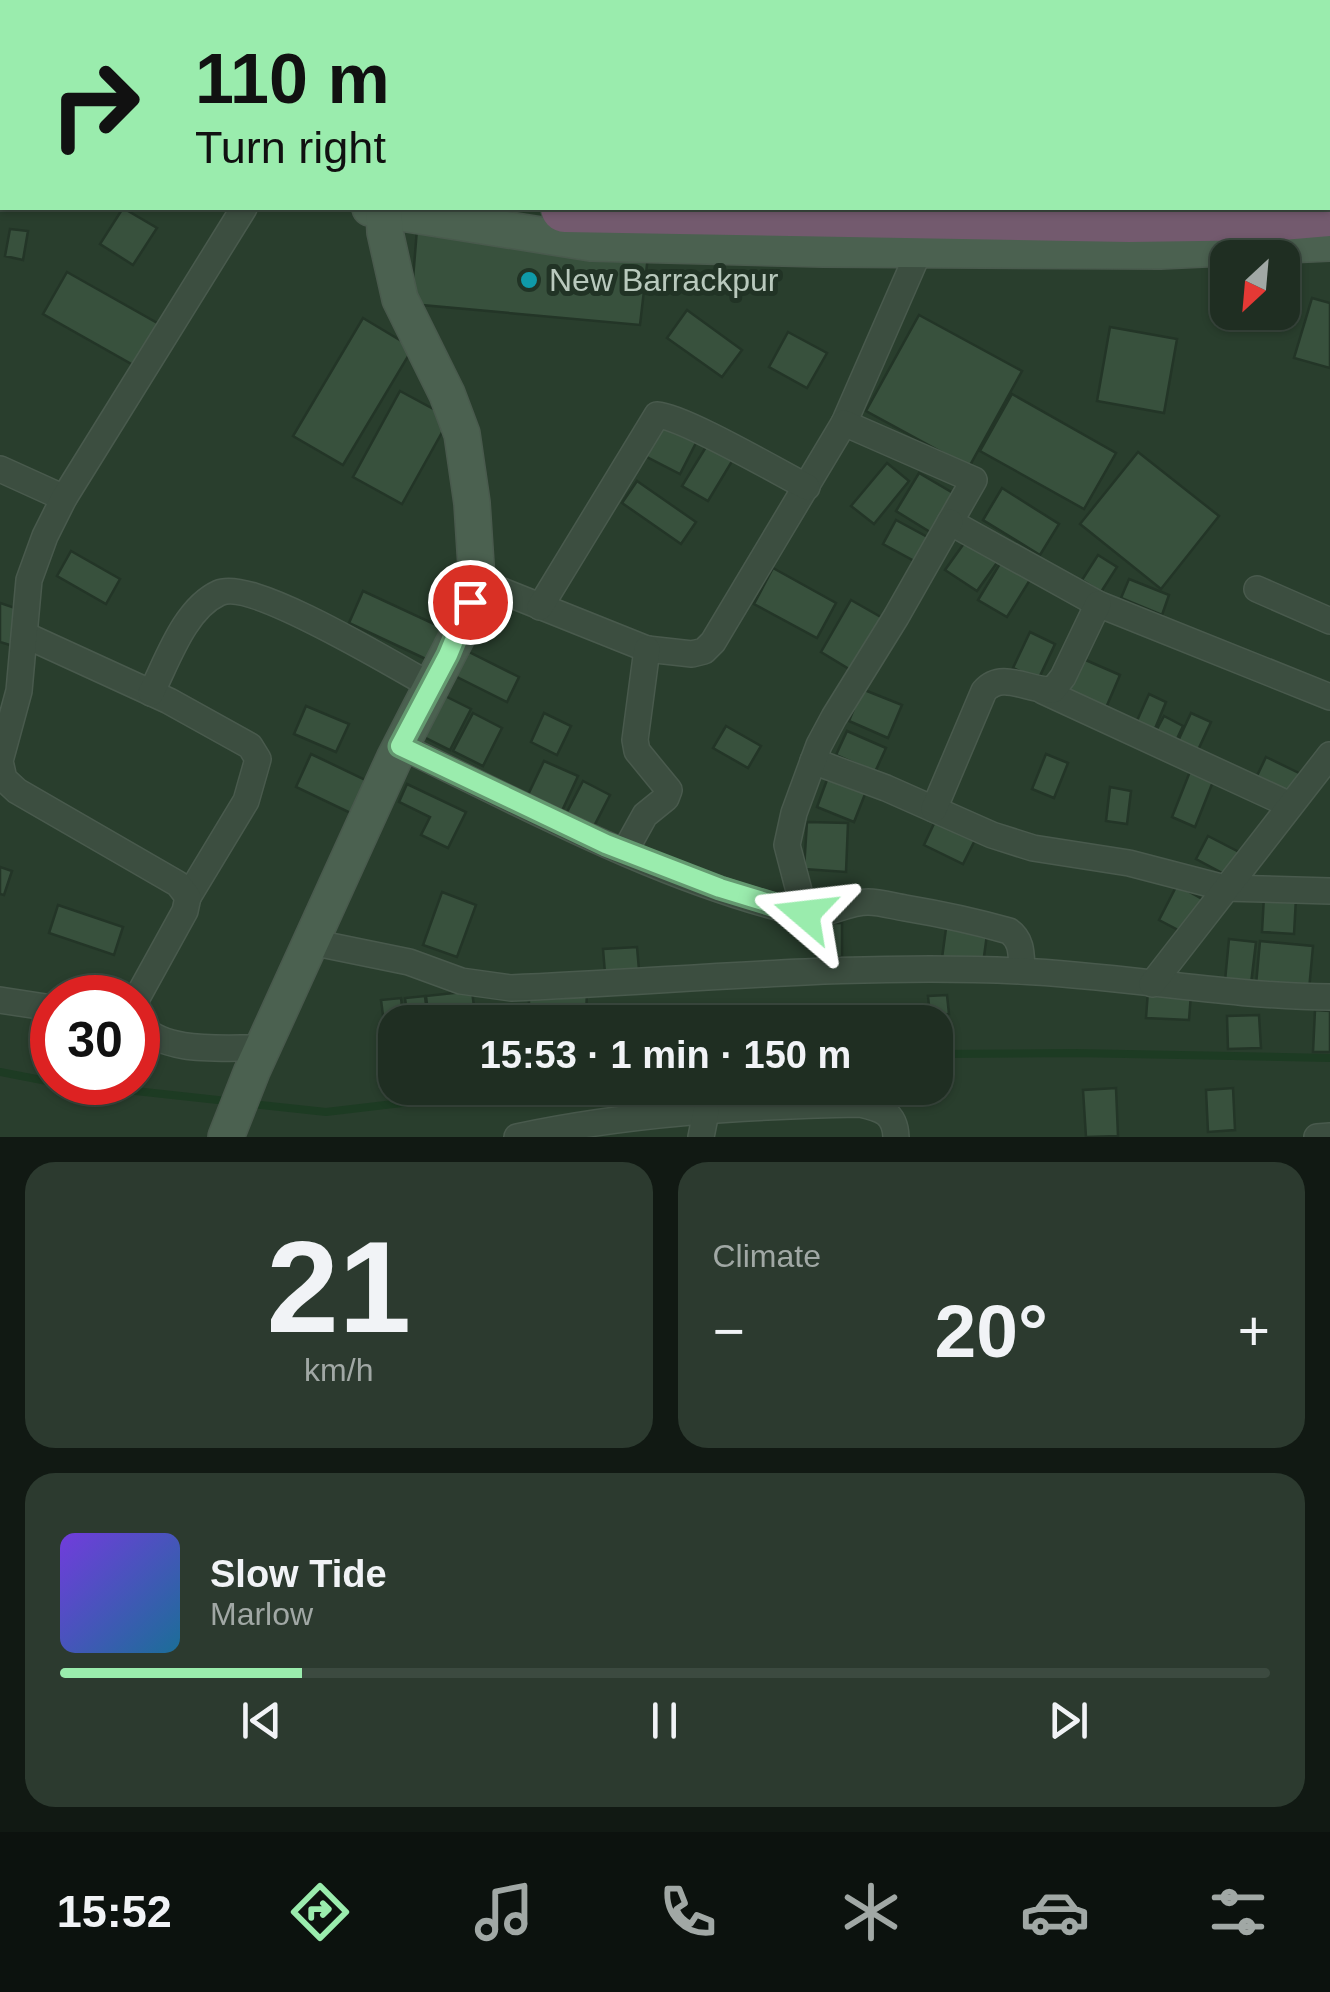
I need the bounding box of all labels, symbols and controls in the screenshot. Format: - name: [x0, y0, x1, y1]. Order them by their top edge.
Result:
- icon: right: [30, 40, 160, 170]
- text: 110 m: [195, 40, 390, 118]
- text: Turn right: [195, 122, 386, 173]
- north arrow: [1210, 240, 1300, 330]
- map controls: [1210, 240, 1300, 330]
- place label: New Barrackpur: [549, 262, 779, 298]
- marker: New Barrackpur: [518, 269, 540, 291]
- pin: [428, 560, 513, 645]
- icon: arrive: [443, 575, 498, 630]
- position arrow: [753, 862, 857, 966]
- speed limit sign: 30: [30, 975, 160, 1105]
- text: 15:53 · 1 min · 150 m: [480, 1034, 851, 1076]
- text: 21: [266, 1214, 411, 1360]
- text: Climate: [713, 1238, 821, 1274]
- text: 20°: [935, 1289, 1048, 1373]
- text: −: [713, 1300, 745, 1362]
- text: +: [1238, 1300, 1270, 1362]
- text: km/h: [304, 1352, 373, 1388]
- text: Slow Tide: [210, 1553, 387, 1595]
- text: Marlow: [210, 1596, 313, 1632]
- icon: previous: [234, 1693, 289, 1748]
- icon: pause: [637, 1693, 692, 1748]
- icon: next: [1041, 1693, 1096, 1748]
- icon: directions: [285, 1877, 355, 1947]
- icon: music: [469, 1877, 539, 1947]
- icon: phone: [653, 1877, 723, 1947]
- icon: climate: [836, 1877, 906, 1947]
- icon: car: [1020, 1877, 1090, 1947]
- icon: filters: [1203, 1877, 1273, 1947]
- text: 15:52: [57, 1886, 172, 1937]

